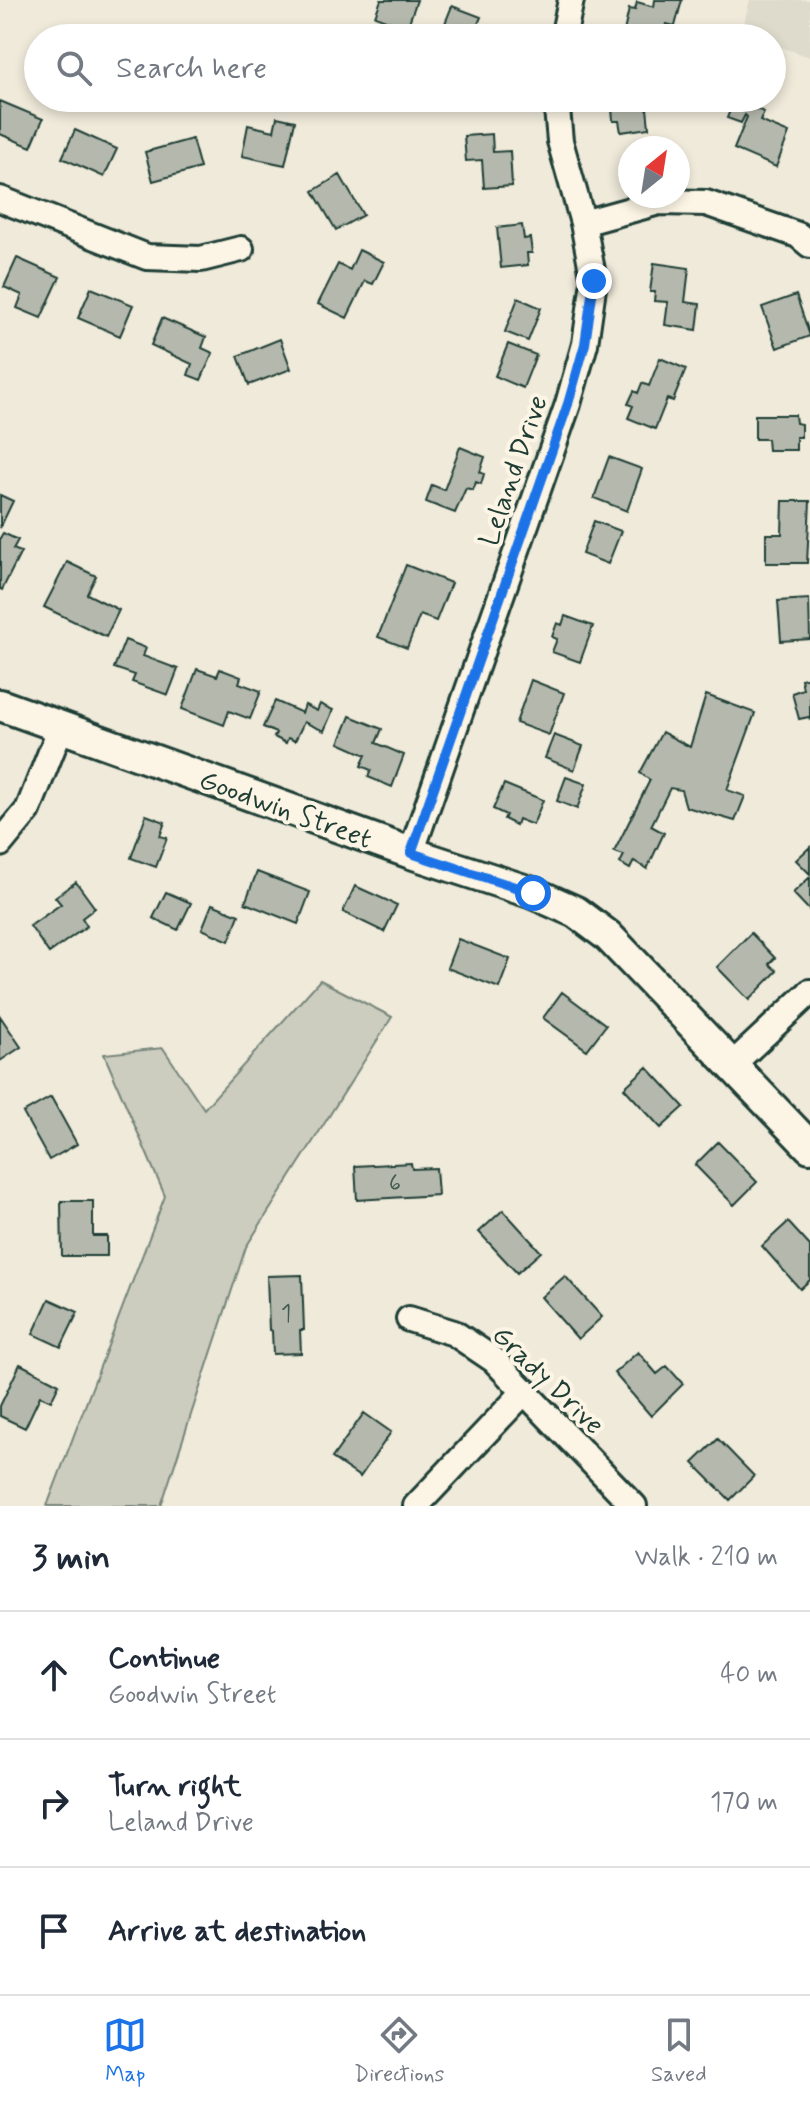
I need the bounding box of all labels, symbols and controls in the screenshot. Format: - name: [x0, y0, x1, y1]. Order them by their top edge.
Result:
- search box: [24, 24, 786, 112]
- icon: search: [52, 46, 96, 90]
- text: Search here: [116, 49, 267, 88]
- north arrow: [618, 136, 690, 208]
- route end: [576, 263, 612, 299]
- street label: Leland Drive: [471, 391, 557, 551]
- street label: Goodwin Street: [194, 762, 377, 859]
- route start: [515, 875, 551, 911]
- house number: 6: [389, 1168, 401, 1199]
- house number: 1: [281, 1299, 291, 1330]
- street label: Grady Drive: [483, 1318, 612, 1444]
- text: 3 min: [32, 1536, 110, 1581]
- text: Walk · 210 m: [635, 1541, 778, 1575]
- text: Continue: [108, 1639, 220, 1678]
- icon: ahead: [32, 1653, 76, 1697]
- text: 40 m: [720, 1658, 778, 1692]
- text: Goodwin Street: [108, 1678, 276, 1712]
- text: Turn right: [108, 1767, 241, 1806]
- icon: right: [32, 1781, 76, 1825]
- text: 170 m: [710, 1786, 778, 1820]
- text: Leland Drive: [108, 1806, 254, 1840]
- icon: arrive: [32, 1909, 76, 1953]
- text: Arrive at destination: [108, 1912, 366, 1951]
- tab: Map: [103, 2013, 147, 2089]
- tab: Directions: [354, 2013, 444, 2089]
- tab: Saved: [651, 2013, 707, 2089]

